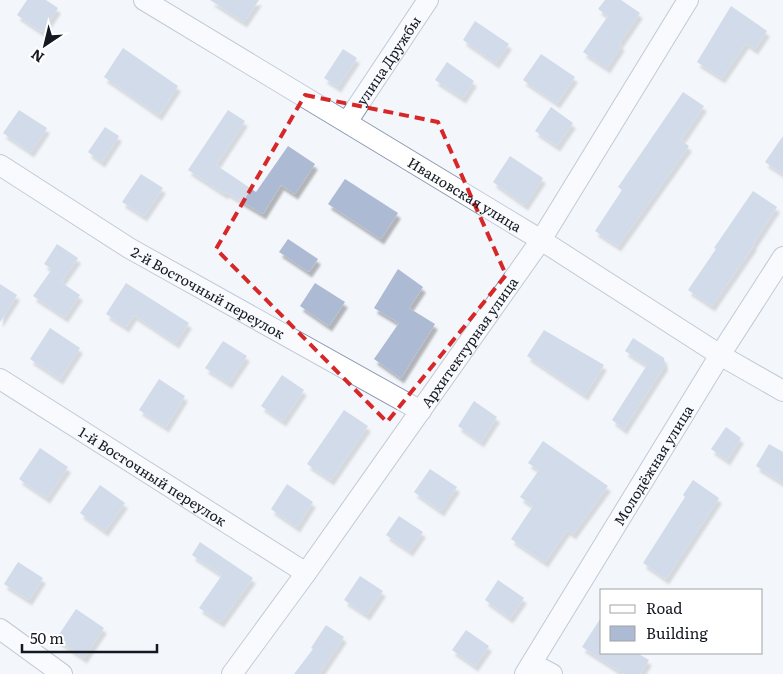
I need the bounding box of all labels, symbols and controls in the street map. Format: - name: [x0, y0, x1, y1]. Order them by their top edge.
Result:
- street label: улица Дружбы: [351, 12, 425, 109]
- north arrow: [20, 20, 70, 70]
- text: N: [26, 45, 48, 68]
- street label: Ивановская улица: [404, 152, 526, 236]
- street label: 2-й Восточный переулок: [128, 241, 289, 343]
- street label: Архитектурная улица: [416, 272, 522, 411]
- street label: Молодёжная улица: [608, 400, 698, 529]
- street label: 1-й Восточный переулок: [75, 422, 231, 531]
- legend: [600, 589, 763, 654]
- text: Road: [646, 596, 682, 619]
- text: Building: [646, 621, 708, 644]
- scale bar: [22, 622, 158, 654]
- text: 50 m: [30, 626, 64, 649]

